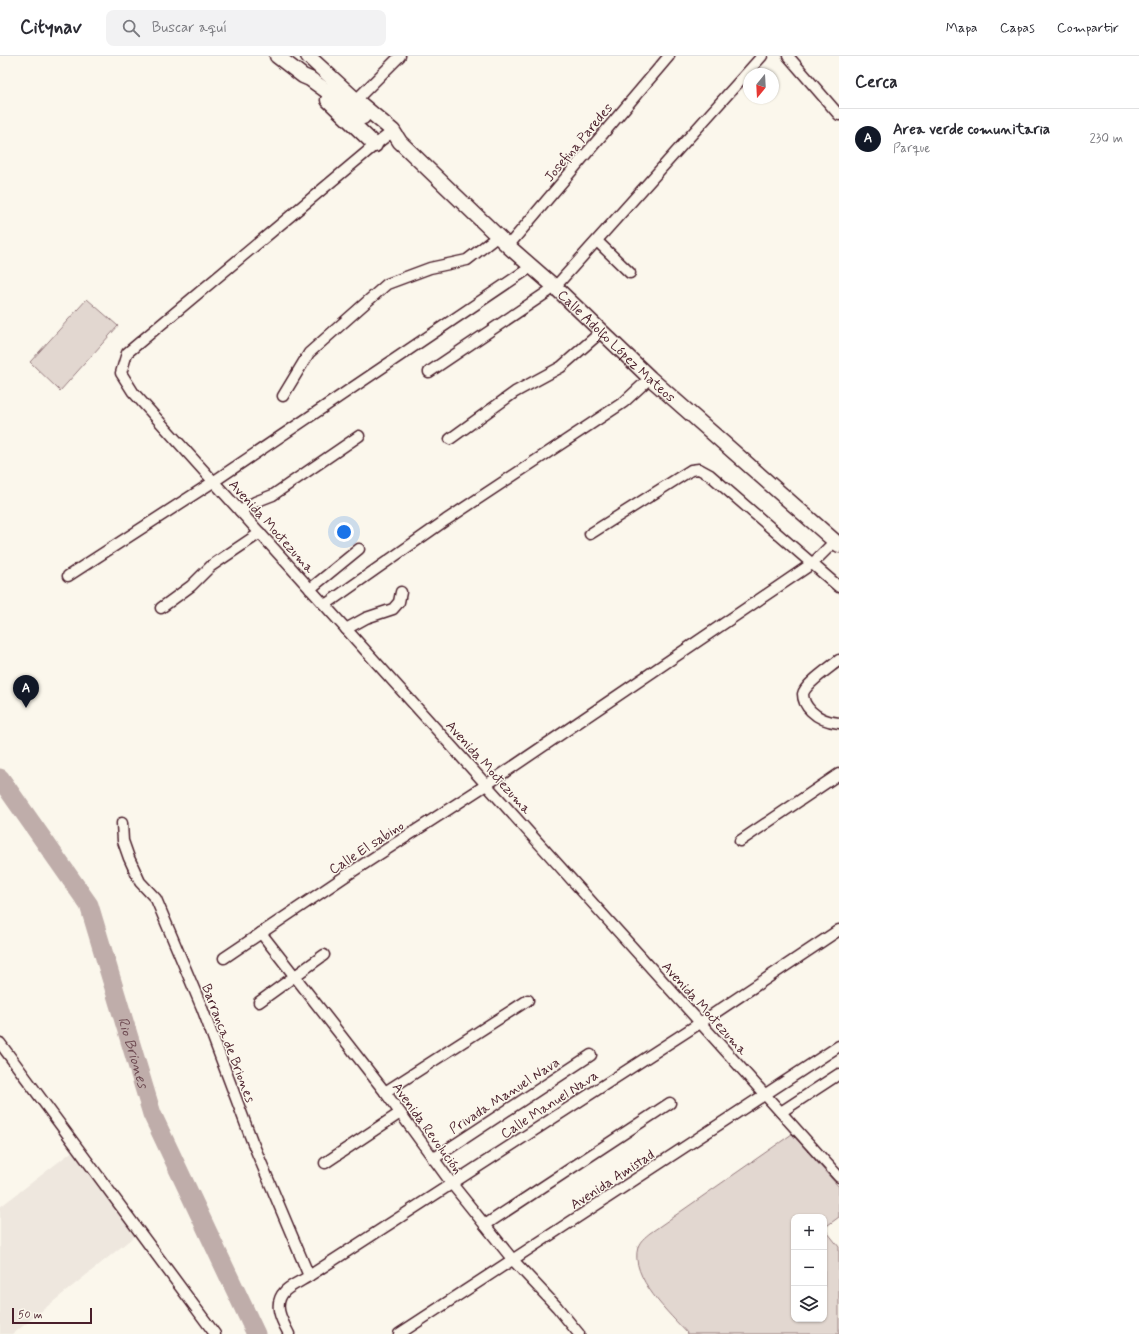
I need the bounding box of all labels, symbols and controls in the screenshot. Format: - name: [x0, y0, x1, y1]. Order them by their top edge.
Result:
- search box: [106, 10, 386, 46]
- text: Citynav: [20, 15, 82, 40]
- icon: search: [120, 17, 142, 39]
- text: Buscar aquí: [152, 18, 227, 38]
- text: Mapa: [946, 19, 978, 37]
- text: Capas: [1000, 19, 1035, 37]
- text: Compartir: [1057, 19, 1119, 37]
- north arrow: [743, 68, 779, 104]
- text: Cerca: [855, 71, 898, 93]
- street label: Josefina Paredes: [541, 99, 617, 186]
- text: Area verde comunitaria: [893, 120, 1050, 140]
- text: A: [864, 130, 872, 147]
- text: 230 m: [1089, 130, 1123, 147]
- text: Parque: [893, 140, 930, 157]
- street label: Calle Adolfo López Mateos: [553, 286, 679, 407]
- street label: Avenida Moctezuma: [224, 476, 318, 578]
- your location: [334, 522, 354, 542]
- pin: A: [13, 675, 39, 708]
- street label: Avenida Moctezuma: [441, 717, 535, 819]
- street label: Calle El sabino: [326, 817, 407, 879]
- street label: Avenida Moctezuma: [657, 958, 751, 1060]
- street label: Barranca de Briones: [197, 981, 259, 1105]
- water label: Rio Briones: [112, 1015, 153, 1092]
- street label: Privada Manuel Nava: [446, 1053, 563, 1138]
- street label: Calle Manuel Nava: [497, 1067, 602, 1143]
- street label: Avenida Revolución: [388, 1079, 467, 1178]
- street label: Avenida Amistad: [567, 1146, 658, 1214]
- map controls: [791, 1214, 827, 1322]
- button: +: [791, 1214, 827, 1250]
- button: −: [791, 1250, 827, 1286]
- button: layers: [791, 1286, 827, 1322]
- scale bar: [12, 1306, 92, 1325]
- text: 50 m: [18, 1308, 43, 1322]

